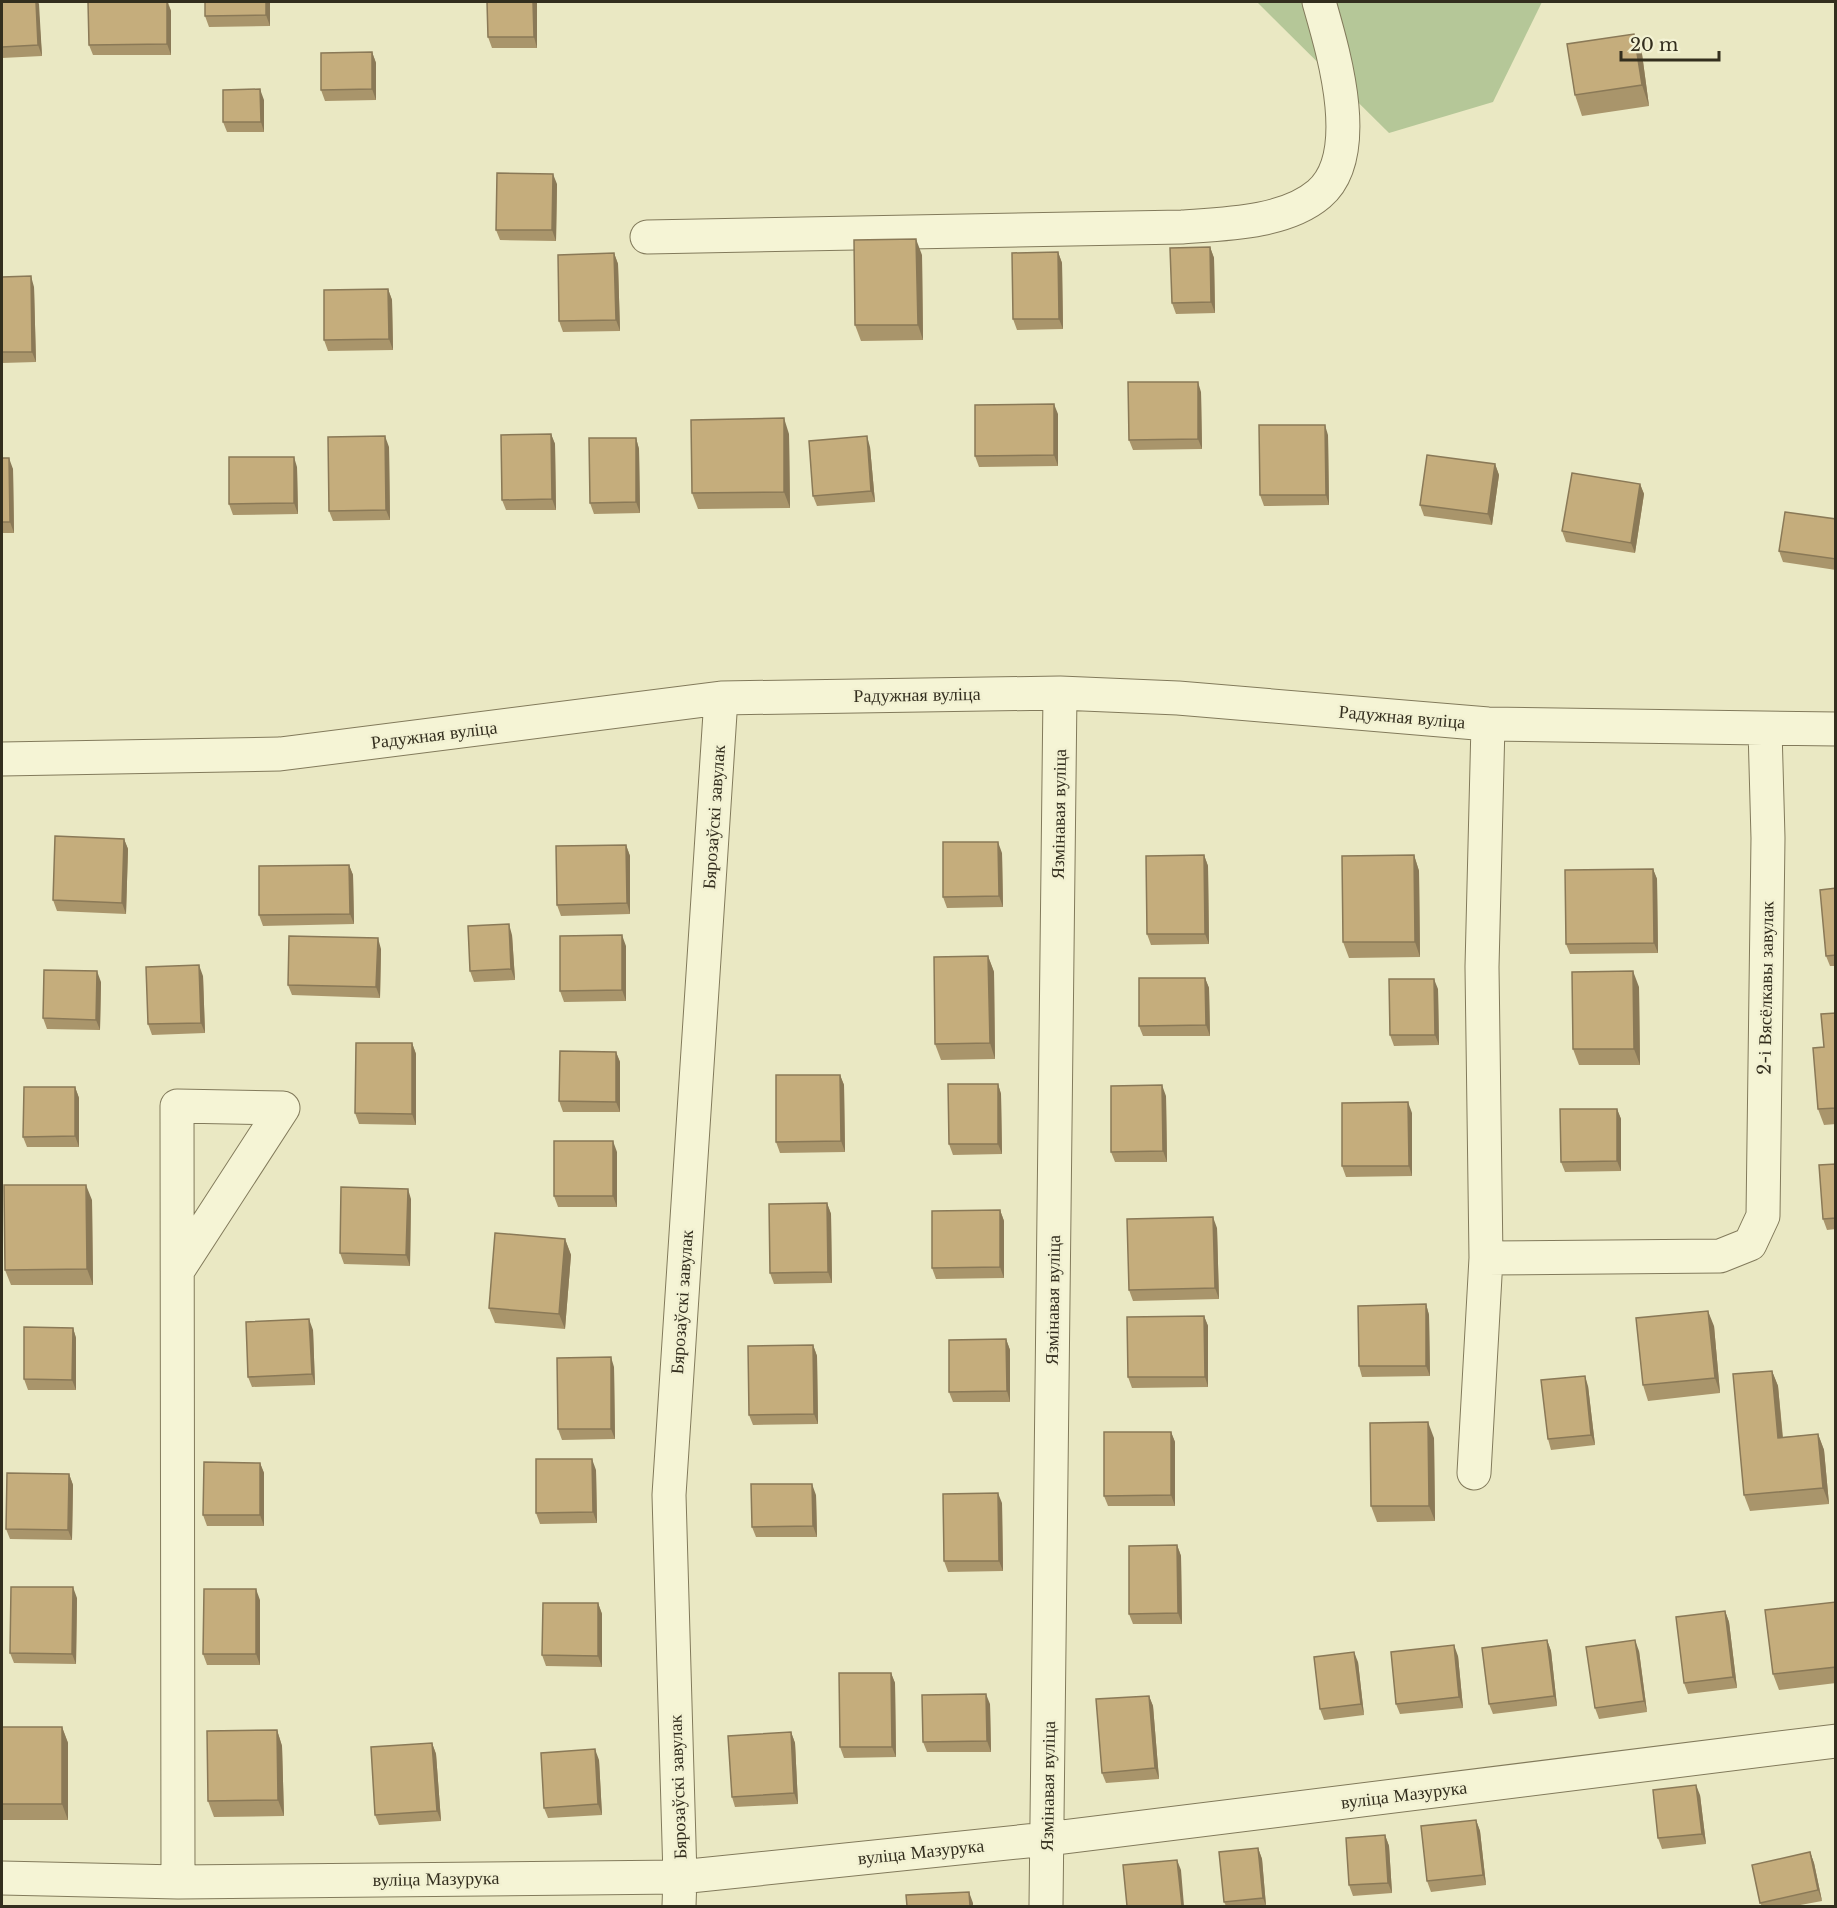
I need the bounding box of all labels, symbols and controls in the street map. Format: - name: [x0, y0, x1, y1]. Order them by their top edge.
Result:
- scale bar: [1621, 24, 1718, 62]
- text: 20 m: [1630, 34, 1678, 56]
- street label: Радужная вуліца: [853, 683, 981, 707]
- street label: Радужная вуліца: [1338, 701, 1466, 733]
- street label: Радужная вуліца: [370, 716, 498, 754]
- street label: Бярозаўскі завулак: [698, 744, 730, 890]
- street label: Язмінавая вуліца: [1047, 749, 1071, 879]
- street label: 2-і Вясёлкавы завулак: [1753, 901, 1779, 1075]
- street label: Бярозаўскі завулак: [666, 1229, 698, 1375]
- street label: Язмінавая вуліца: [1041, 1235, 1065, 1365]
- street label: Бярозаўскі завулак: [664, 1714, 692, 1860]
- street label: Язмінавая вуліца: [1036, 1721, 1060, 1851]
- street label: вуліца Мазурука: [1340, 1776, 1468, 1814]
- street label: вуліца Мазурука: [857, 1834, 985, 1870]
- street label: вуліца Мазурука: [372, 1867, 500, 1891]

